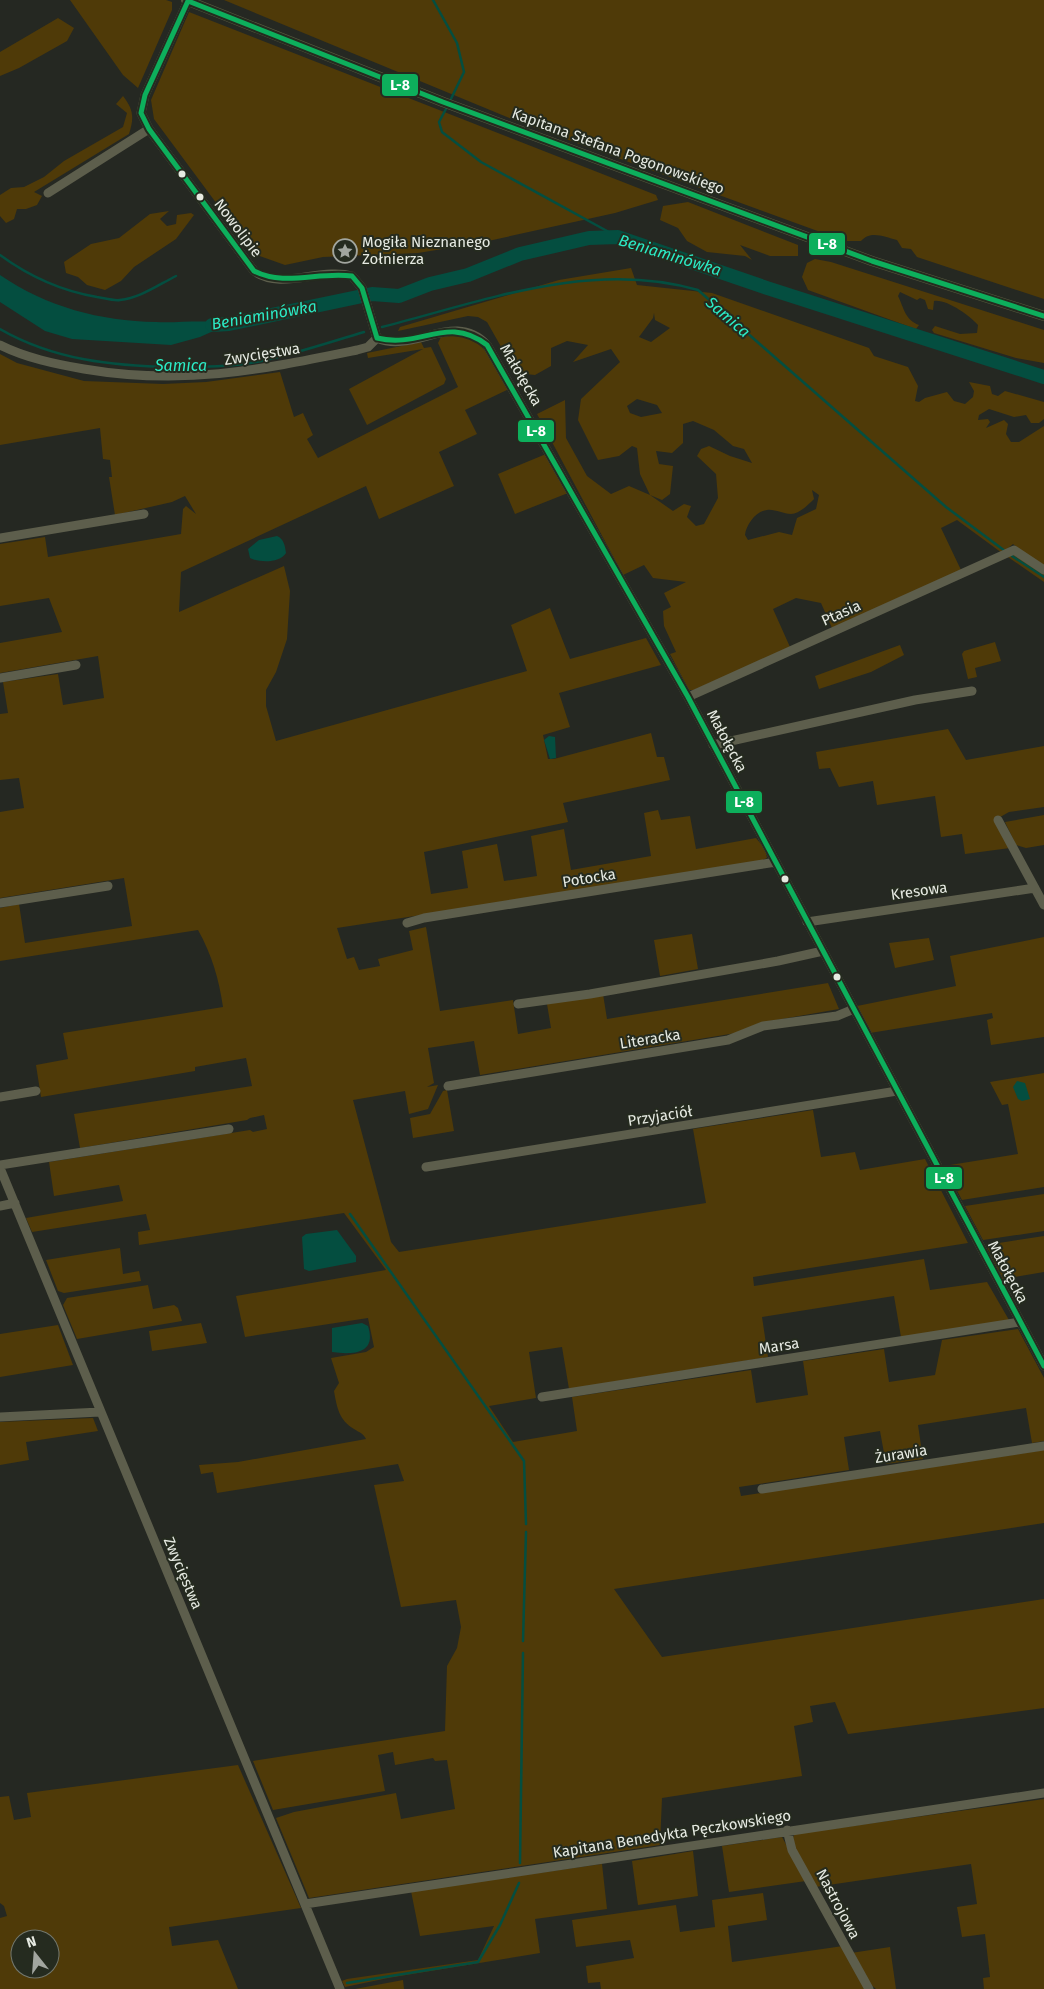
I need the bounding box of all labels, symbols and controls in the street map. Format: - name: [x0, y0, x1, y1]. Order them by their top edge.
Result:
- line badge: L-8: [381, 73, 419, 97]
- text: L-8: [390, 77, 410, 94]
- street label: Kapitana Stefana Pogonowskiego: [509, 104, 727, 198]
- unlabelled marker: [177, 169, 187, 179]
- unlabelled marker: [195, 192, 205, 202]
- street label: Nowolipie: [210, 195, 266, 261]
- water label: Beniaminówka: [616, 230, 724, 280]
- line badge: L-8: [808, 232, 846, 256]
- place label: Mogiła Nieznanego Żołnierza: [362, 233, 490, 268]
- text: L-8: [817, 236, 837, 253]
- place icon: Mogiła Nieznanego Żołnierza: [332, 238, 358, 264]
- water label: Samica: [701, 292, 754, 341]
- water label: Beniaminówka: [210, 296, 318, 334]
- street label: Zwycięstwa: [223, 339, 301, 369]
- street label: Małołęcka: [496, 341, 546, 409]
- water label: Samica: [154, 356, 207, 375]
- line badge: L-8: [517, 419, 555, 443]
- text: L-8: [526, 423, 546, 440]
- street label: Ptasia: [818, 596, 864, 630]
- street label: Małołęcka: [703, 707, 751, 775]
- line badge: L-8: [725, 790, 763, 814]
- text: L-8: [734, 794, 754, 811]
- street label: Potocka: [561, 865, 617, 891]
- unlabelled marker: [780, 874, 790, 884]
- street label: Kresowa: [890, 878, 948, 904]
- unlabelled marker: [832, 972, 842, 982]
- street label: Literacka: [618, 1025, 682, 1053]
- street label: Przyjaciół: [626, 1102, 694, 1130]
- line badge: L-8: [925, 1166, 963, 1190]
- text: L-8: [934, 1170, 954, 1187]
- street label: Małołęcka: [984, 1238, 1032, 1306]
- street label: Marsa: [758, 1334, 800, 1358]
- street label: Żurawia: [874, 1441, 928, 1467]
- street label: Zwycięstwa: [160, 1534, 206, 1612]
- street label: Kapitana Benedykta Pęczkowskiego: [552, 1806, 792, 1862]
- street label: Nastrojowa: [812, 1866, 864, 1942]
- north arrow: [10, 1929, 60, 1979]
- text: N: [24, 1933, 38, 1952]

